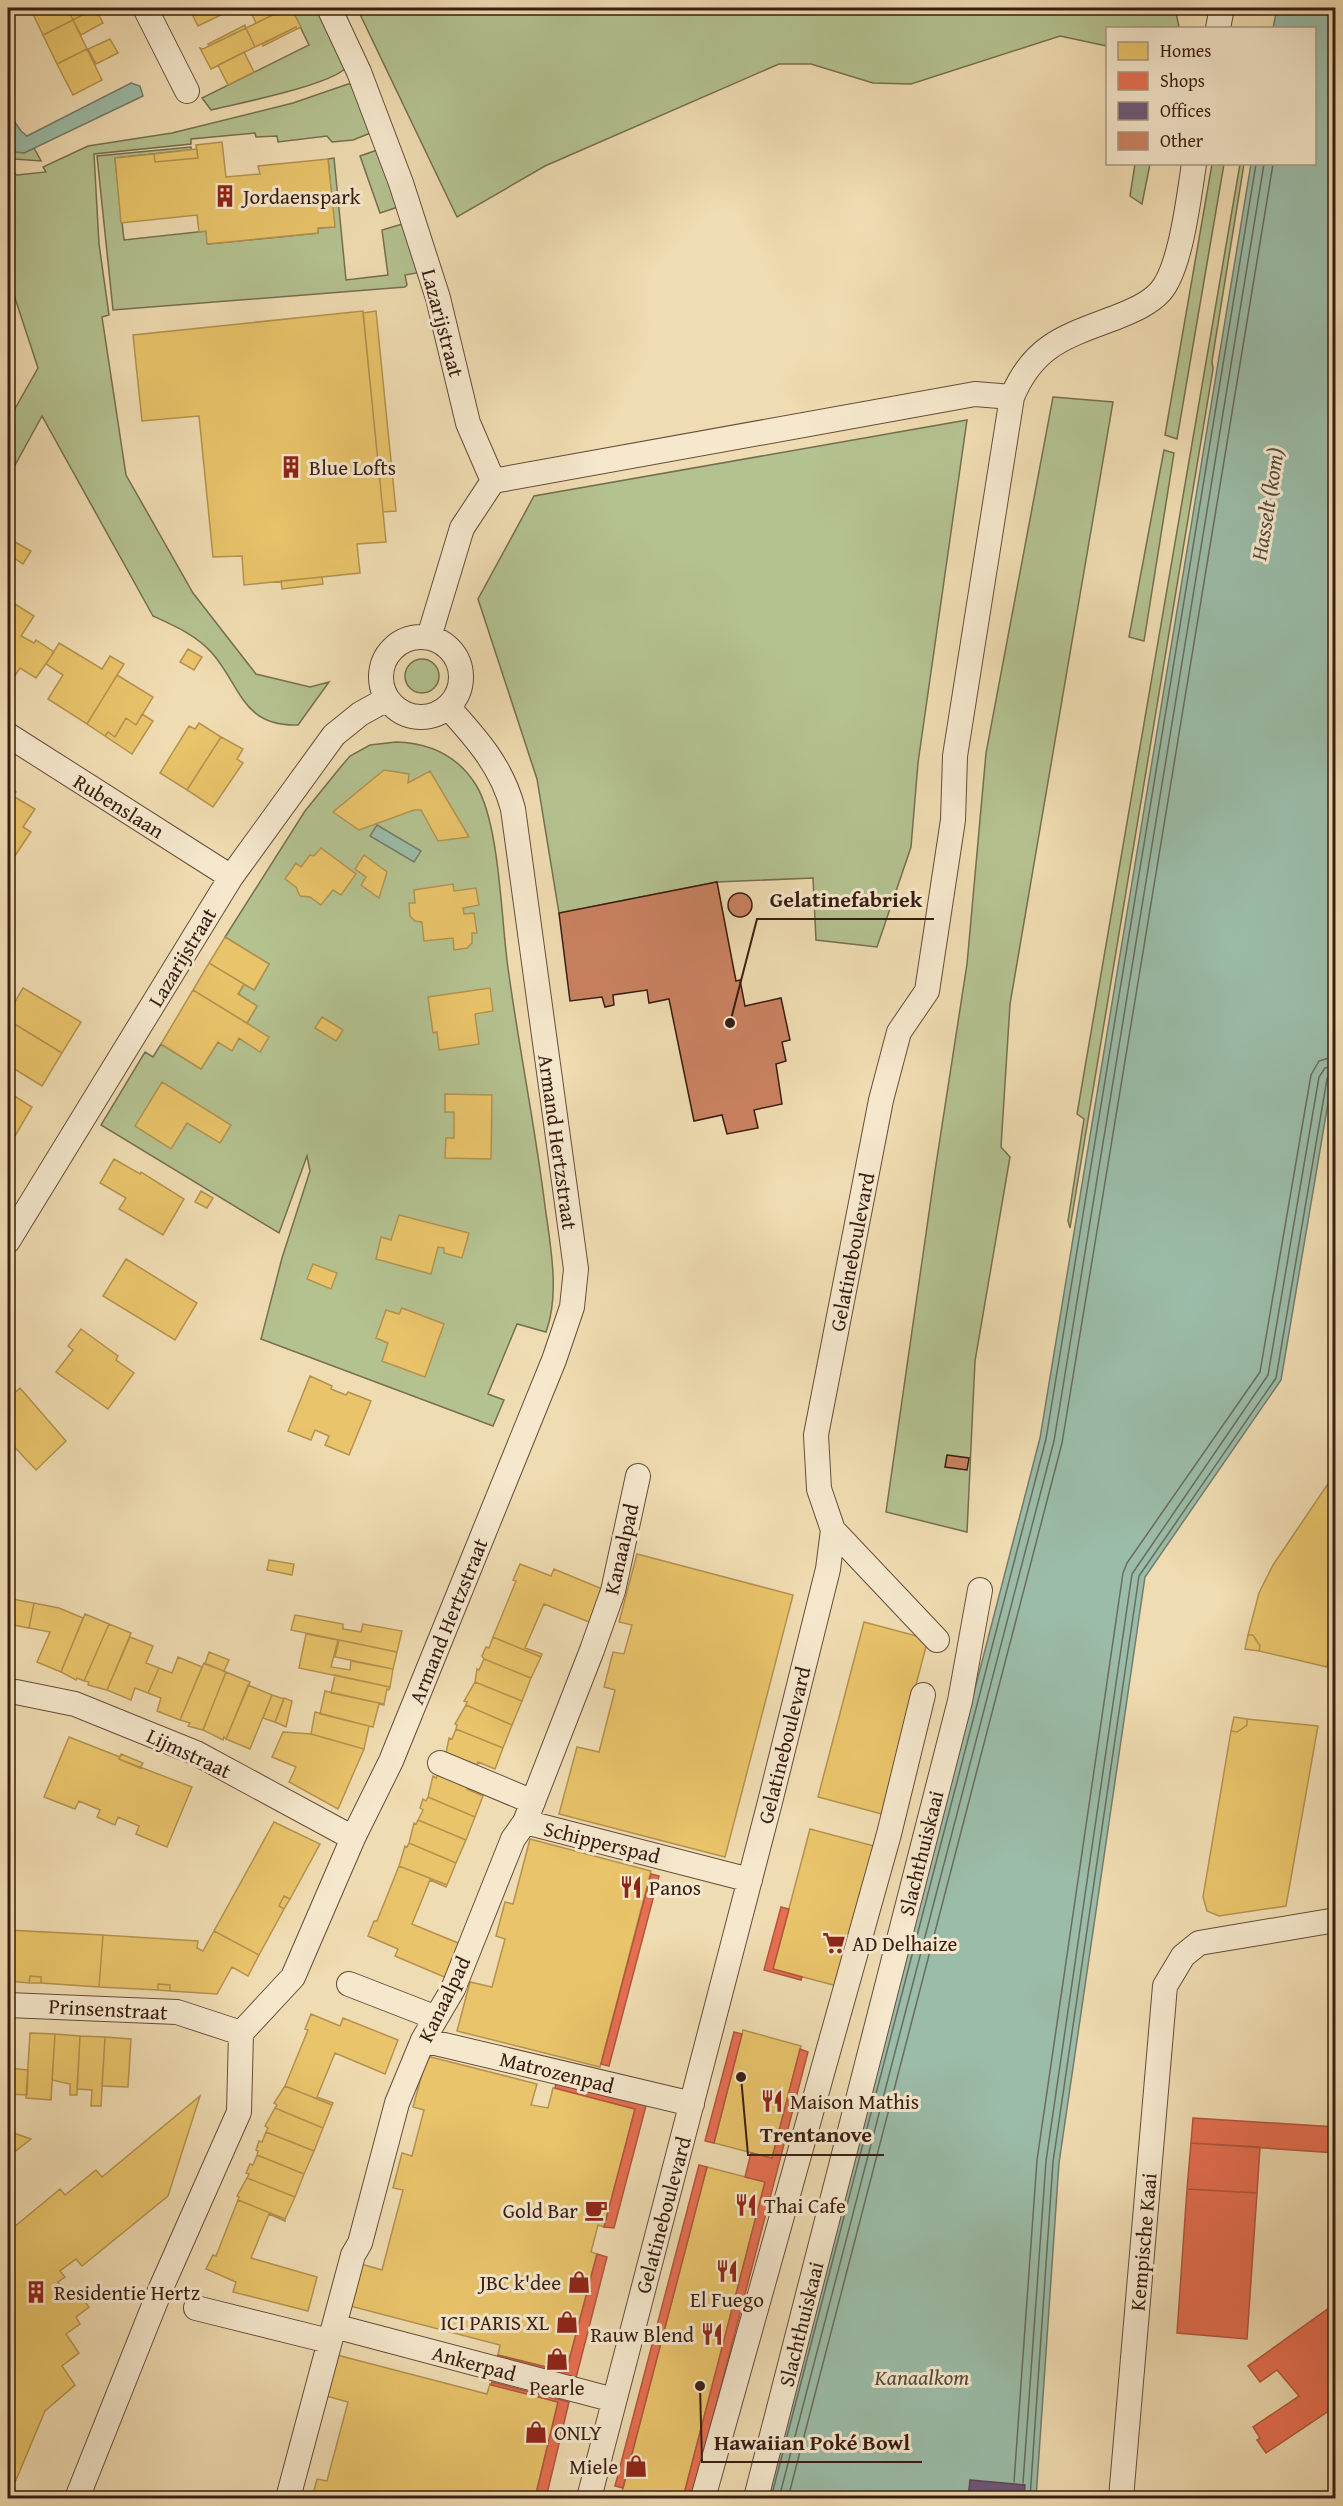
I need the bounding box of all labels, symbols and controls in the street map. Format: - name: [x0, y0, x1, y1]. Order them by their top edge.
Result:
- legend: [1106, 27, 1316, 165]
- text: Homes: [1160, 37, 1211, 64]
- text: Shops: [1160, 67, 1205, 94]
- text: Offices: [1160, 97, 1211, 124]
- text: Other: [1160, 127, 1204, 154]
- place label: Jordaenspark: [240, 181, 361, 212]
- building icon: Jordaenspark: [212, 183, 238, 209]
- street label: Lazarijstraat: [414, 265, 472, 381]
- water label: Hasselt (kom): [1242, 445, 1292, 564]
- place label: Blue Lofts: [309, 452, 396, 483]
- building icon: Blue Lofts: [278, 454, 304, 480]
- street label: Rubenslaan: [68, 766, 171, 846]
- callout: Gelatinefabriek: [757, 879, 934, 919]
- text: Gelatinefabriek: [770, 883, 923, 915]
- street label: Lazarijstraat: [140, 901, 224, 1013]
- street label: Armand Hertzstraat: [530, 1052, 586, 1232]
- street label: Gelatineboulevard: [821, 1169, 883, 1334]
- street label: Kanaalpad: [596, 1500, 647, 1597]
- street label: Armand Hertzstraat: [401, 1533, 496, 1709]
- street label: Gelatineboulevard: [749, 1662, 819, 1827]
- street label: Lijmstraat: [141, 1720, 237, 1786]
- street label: Slachthuiskaai: [890, 1787, 952, 1919]
- street label: Schipperspad: [541, 1813, 664, 1872]
- place label: Panos: [649, 1872, 701, 1903]
- restaurant icon: Panos: [618, 1874, 644, 1900]
- place label: AD Delhaize: [852, 1928, 957, 1959]
- supermarket icon: AD Delhaize: [821, 1930, 847, 1956]
- street label: Kanaalpad: [410, 1950, 479, 2047]
- street label: Prinsenstraat: [48, 1990, 169, 2028]
- street label: Matrozenpad: [497, 2043, 618, 2101]
- place label: Maison Mathis: [790, 2086, 919, 2117]
- restaurant icon: Maison Mathis: [759, 2088, 785, 2114]
- callout: Trentanove: [748, 2115, 884, 2155]
- text: Trentanove: [760, 2118, 872, 2150]
- street label: Gelatineboulevard: [627, 2132, 699, 2297]
- street label: Kempische Kaai: [1122, 2172, 1164, 2312]
- place label: Thai Cafe: [764, 2190, 846, 2221]
- restaurant icon: Thai Cafe: [733, 2192, 759, 2218]
- place label: Gold Bar: [503, 2195, 578, 2226]
- cafe icon: Gold Bar: [583, 2197, 609, 2223]
- restaurant icon: El Fuego: [714, 2258, 740, 2284]
- street label: Slachthuiskaai: [770, 2258, 832, 2390]
- place label: JBC k'dee: [476, 2267, 561, 2298]
- shop icon: JBC k'dee: [566, 2269, 592, 2295]
- place label: Residentie Hertz: [54, 2277, 200, 2308]
- building icon: Residentie Hertz: [23, 2279, 49, 2305]
- place label: El Fuego: [690, 2284, 764, 2315]
- place label: ICI PARIS XL: [441, 2307, 549, 2338]
- shop icon: ICI PARIS XL: [554, 2309, 580, 2335]
- place label: Rauw Blend: [590, 2319, 695, 2350]
- restaurant icon: Rauw Blend: [699, 2321, 725, 2347]
- street label: Ankerpad: [429, 2337, 520, 2389]
- shop icon: Pearle: [544, 2346, 570, 2372]
- water label: Kanaalkom: [874, 2361, 969, 2393]
- place label: Pearle: [529, 2372, 585, 2403]
- place label: ONLY: [554, 2417, 602, 2448]
- shop icon: ONLY: [523, 2419, 549, 2445]
- callout: Hawaiian Poké Bowl: [702, 2422, 922, 2462]
- text: Hawaiian Poké Bowl: [714, 2426, 910, 2458]
- place label: Miele: [569, 2451, 618, 2482]
- shop icon: Miele: [623, 2453, 649, 2479]

